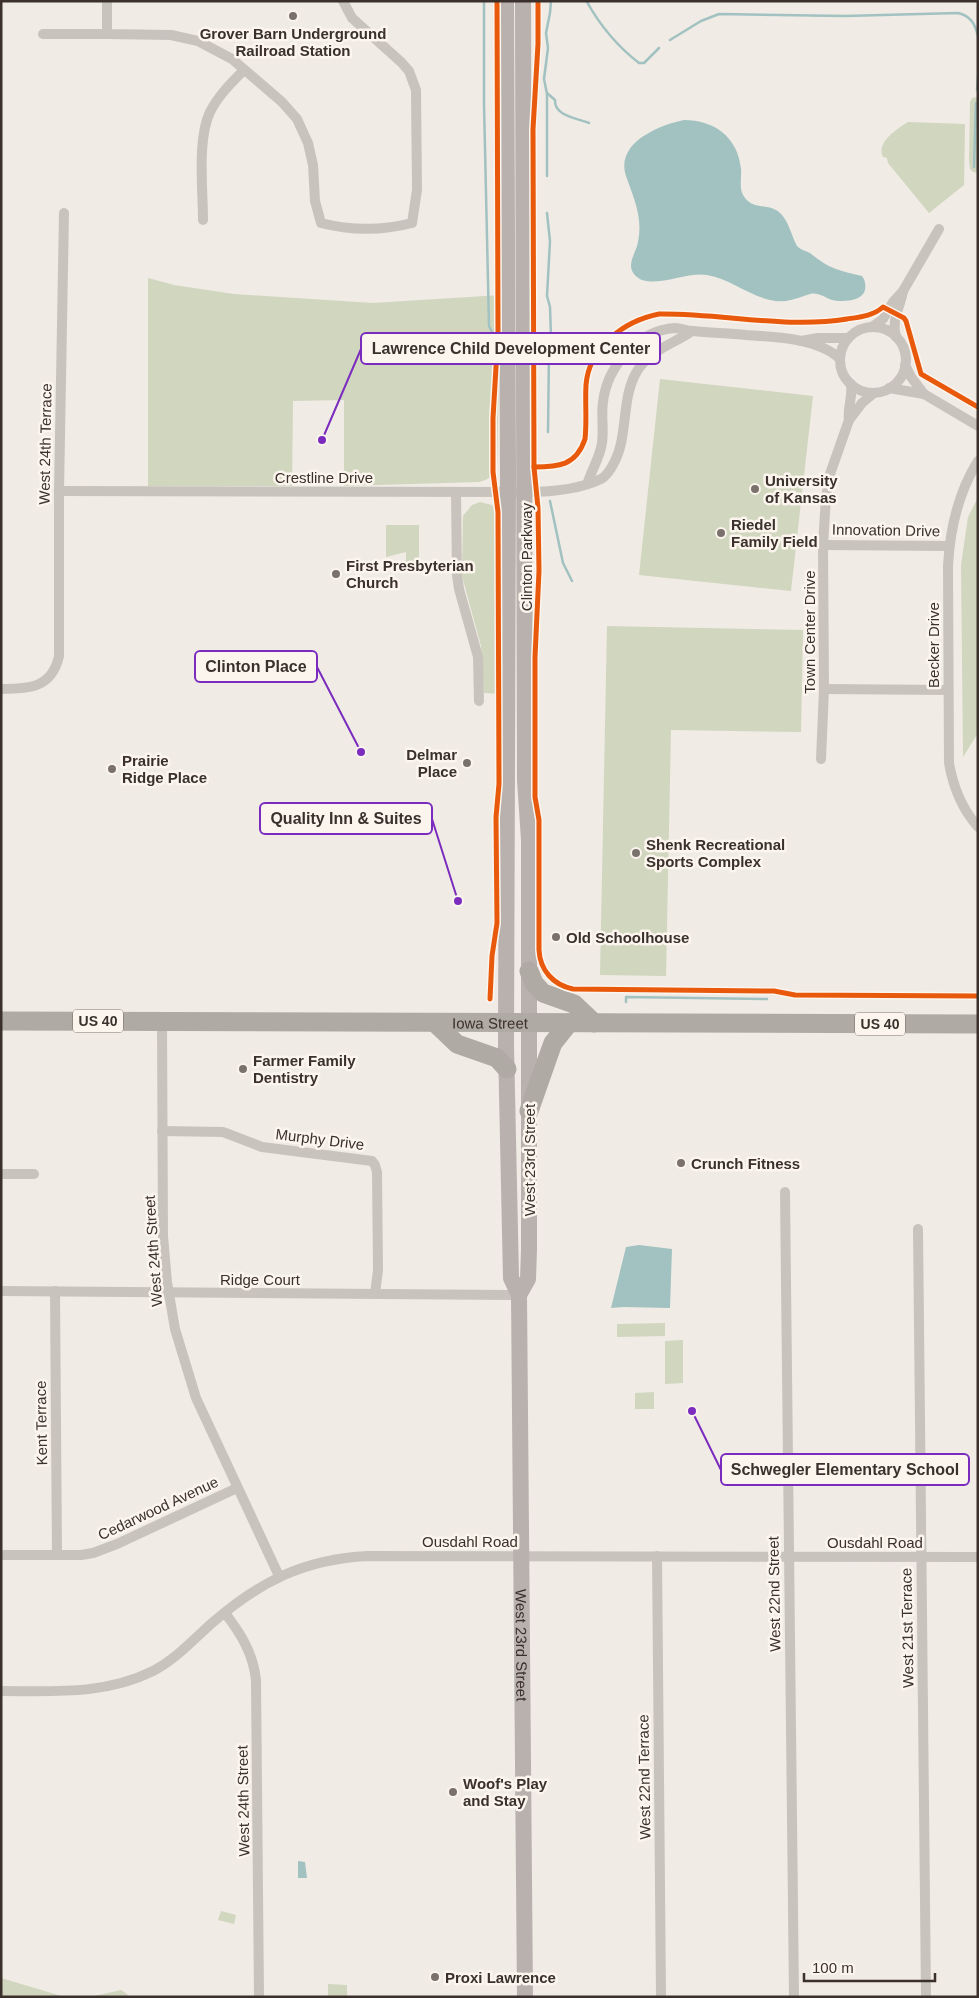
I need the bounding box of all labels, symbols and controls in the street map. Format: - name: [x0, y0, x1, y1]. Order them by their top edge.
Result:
- marker: Grover Barn Underground Railroad Station: [287, 10, 299, 22]
- place label: Grover Barn Underground Railroad Station: [200, 25, 386, 59]
- callout: Lawrence Child Development Center: [361, 333, 660, 364]
- text: Lawrence Child Development Center: [372, 340, 650, 357]
- street label: West 24th Terrace: [35, 383, 55, 505]
- street label: Crestline Drive: [275, 469, 373, 486]
- place label: University of Kansas: [765, 472, 838, 506]
- marker: University of Kansas: [749, 483, 761, 495]
- street label: Clinton Parkway: [518, 502, 535, 611]
- place label: Riedel Family Field: [731, 516, 818, 550]
- street label: Innovation Drive: [832, 521, 940, 539]
- marker: Riedel Family Field: [715, 527, 727, 539]
- place label: First Presbyterian Church: [346, 557, 474, 591]
- marker: First Presbyterian Church: [330, 568, 342, 580]
- street label: Town Center Drive: [801, 570, 818, 694]
- street label: Becker Drive: [925, 602, 942, 688]
- callout: Clinton Place: [195, 651, 317, 682]
- text: Clinton Place: [205, 658, 307, 675]
- place label: Delmar Place: [406, 746, 457, 780]
- place label: Prairie Ridge Place: [122, 752, 207, 786]
- marker: Delmar Place: [461, 757, 473, 769]
- marker: Prairie Ridge Place: [106, 763, 118, 775]
- callout: Quality Inn & Suites: [260, 803, 432, 834]
- text: Quality Inn & Suites: [270, 810, 422, 827]
- place label: Shenk Recreational Sports Complex: [646, 836, 785, 870]
- marker: Shenk Recreational Sports Complex: [630, 847, 642, 859]
- place label: Old Schoolhouse: [566, 929, 689, 946]
- marker: Old Schoolhouse: [550, 931, 562, 943]
- road number: US 40: [73, 1009, 123, 1032]
- road number: US 40: [855, 1012, 905, 1036]
- street label: Iowa Street: [452, 1014, 529, 1031]
- place label: Farmer Family Dentistry: [253, 1052, 356, 1086]
- marker: Farmer Family Dentistry: [237, 1063, 249, 1075]
- street label: West 23rd Street: [521, 1103, 538, 1216]
- street label: Murphy Drive: [275, 1125, 365, 1153]
- place label: Crunch Fitness: [691, 1155, 800, 1172]
- marker: Crunch Fitness: [675, 1157, 687, 1169]
- street label: West 24th Street: [141, 1194, 165, 1307]
- street label: Ridge Court: [220, 1271, 301, 1288]
- street label: Kent Terrace: [32, 1380, 50, 1466]
- callout: Schwegler Elementary School: [721, 1454, 969, 1485]
- text: Schwegler Elementary School: [731, 1461, 959, 1478]
- street label: Cedarwood Avenue: [95, 1473, 221, 1543]
- street label: Ousdahl Road: [422, 1533, 518, 1550]
- street label: Ousdahl Road: [827, 1534, 923, 1551]
- street label: West 22nd Street: [764, 1535, 784, 1652]
- street label: West 21st Terrace: [897, 1568, 917, 1688]
- street label: West 23rd Street: [513, 1589, 531, 1702]
- street label: West 22nd Terrace: [634, 1714, 654, 1840]
- street label: West 24th Street: [234, 1744, 252, 1857]
- place label: Woof's Play and Stay: [463, 1775, 548, 1809]
- marker: Woof's Play and Stay: [447, 1786, 459, 1798]
- scale bar: [804, 1950, 935, 1982]
- text: 100 m: [812, 1959, 854, 1976]
- place label: Proxi Lawrence: [445, 1969, 556, 1986]
- marker: Proxi Lawrence: [429, 1971, 441, 1983]

